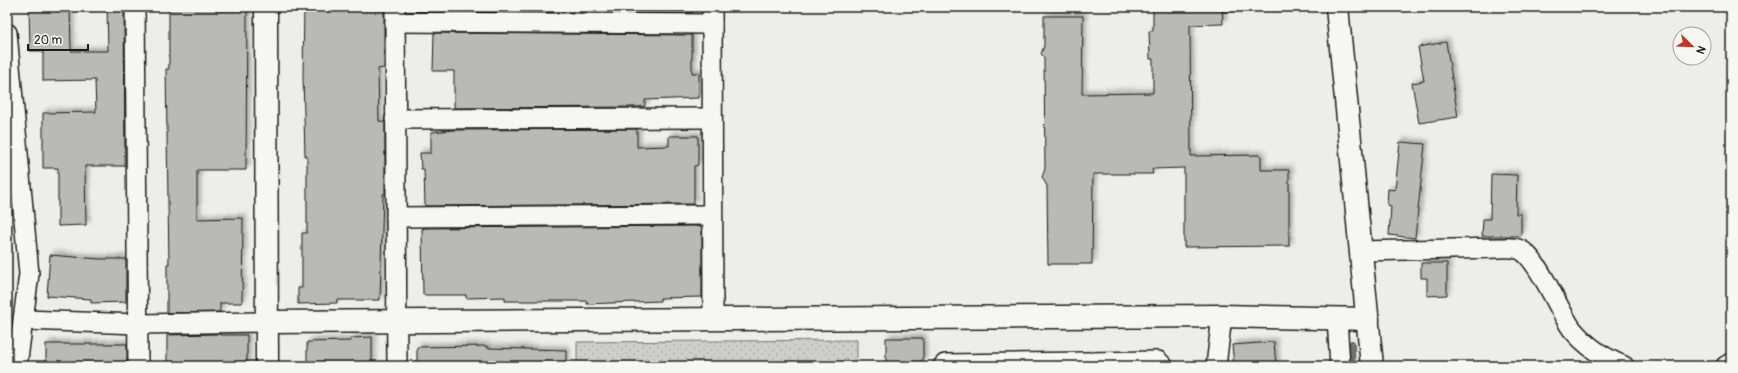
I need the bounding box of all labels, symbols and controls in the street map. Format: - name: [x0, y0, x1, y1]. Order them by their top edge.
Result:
- scale bar: [28, 26, 88, 52]
- north arrow: [1672, 26, 1712, 66]
- text: 20 m: [34, 33, 63, 48]
- text: N: [1693, 44, 1708, 56]

